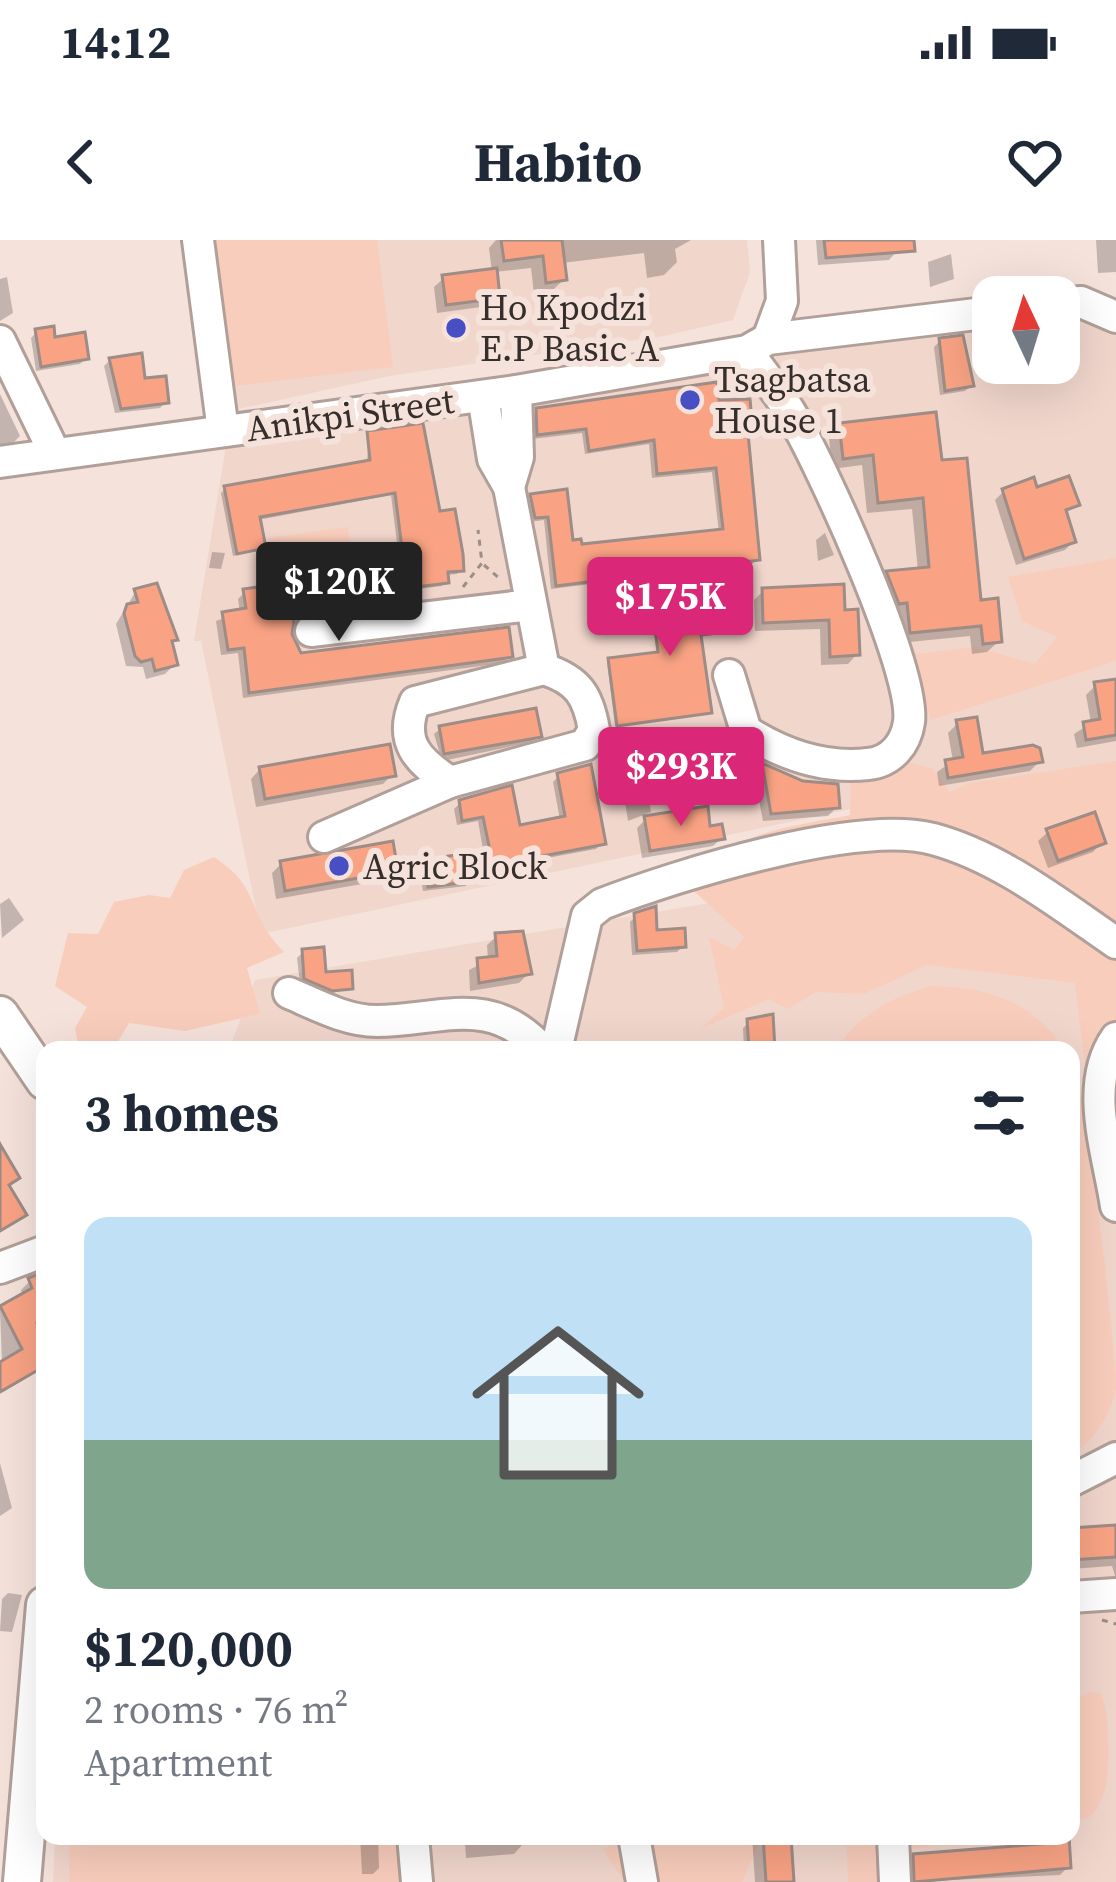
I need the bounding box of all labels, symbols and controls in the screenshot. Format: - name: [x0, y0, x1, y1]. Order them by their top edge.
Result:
- text: 14:12: [60, 11, 171, 73]
- text: Habito: [474, 125, 642, 199]
- icon: back: [48, 129, 114, 195]
- icon: heart: [1002, 129, 1068, 195]
- north arrow: [972, 276, 1080, 384]
- map controls: [972, 276, 1080, 384]
- place label: Ho Kpodzi E.P Basic A: [480, 283, 659, 373]
- marker: Ho Kpodzi E.P Basic A: [443, 315, 469, 341]
- place label: Tsagbatsa House 1: [714, 355, 871, 445]
- street label: Anikpi Street: [243, 376, 457, 453]
- marker: Tsagbatsa House 1: [677, 387, 703, 413]
- pin: $120K: [255, 542, 423, 644]
- text: $120K: [283, 554, 395, 607]
- pin: $175K: [586, 557, 754, 659]
- text: $175K: [614, 569, 726, 622]
- pin: $293K: [597, 727, 765, 829]
- text: $293K: [625, 739, 737, 792]
- place label: Agric Block: [363, 842, 547, 891]
- marker: Agric Block: [326, 853, 352, 879]
- text: 3 homes: [84, 1078, 279, 1148]
- icon: filters: [966, 1080, 1032, 1146]
- icon: home: [450, 1295, 666, 1511]
- text: $120,000: [84, 1613, 293, 1683]
- text: 2 rooms · 76 m²: [84, 1683, 348, 1736]
- text: Apartment: [84, 1736, 272, 1789]

